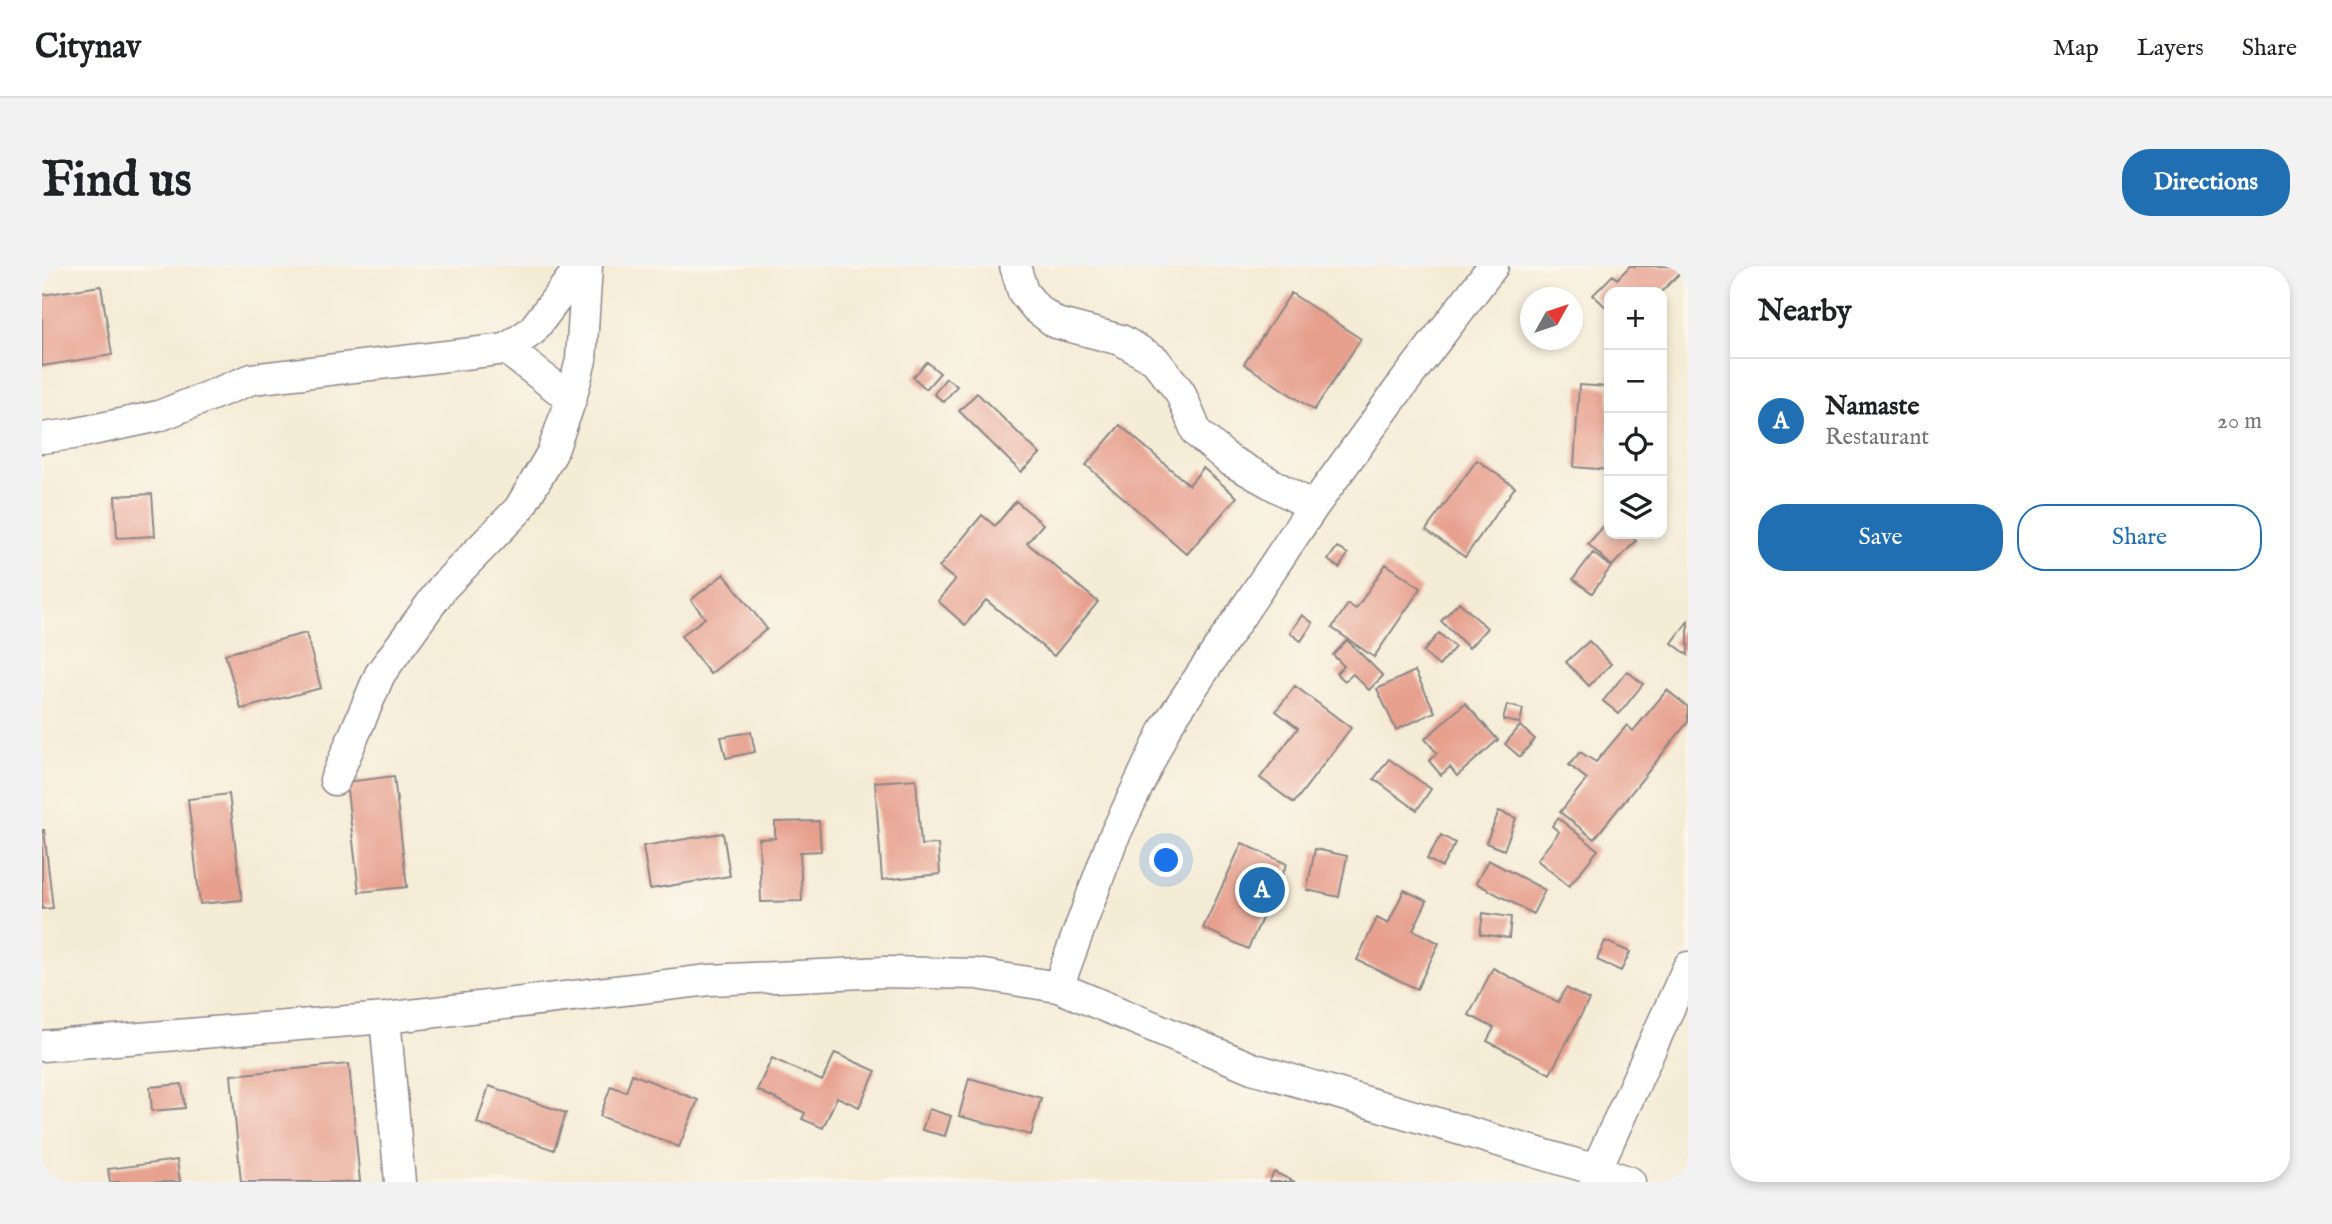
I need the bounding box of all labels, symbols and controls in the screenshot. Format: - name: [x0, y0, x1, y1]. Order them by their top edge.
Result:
- text: Citynav: [35, 27, 141, 69]
- text: Map: [2053, 33, 2099, 64]
- text: Layers: [2137, 33, 2204, 64]
- text: Share: [2242, 33, 2297, 64]
- button: Directions: [2122, 149, 2290, 216]
- text: Find us: [42, 151, 192, 213]
- north arrow: [1520, 287, 1583, 350]
- map controls: [1604, 287, 1667, 539]
- button: +: [1604, 287, 1667, 350]
- text: Nearby: [1758, 293, 1851, 331]
- button: −: [1604, 350, 1667, 413]
- text: Namaste: [1825, 390, 1919, 423]
- text: A: [1773, 407, 1789, 436]
- text: 20 m: [2217, 407, 2262, 436]
- button: locate: [1604, 413, 1667, 476]
- text: Restaurant: [1825, 423, 1929, 452]
- button: layers: [1604, 476, 1667, 539]
- button: Save: [1758, 504, 2003, 571]
- button: Share: [2017, 504, 2262, 571]
- your location: [1149, 843, 1183, 877]
- pin: A: [1239, 864, 1285, 916]

